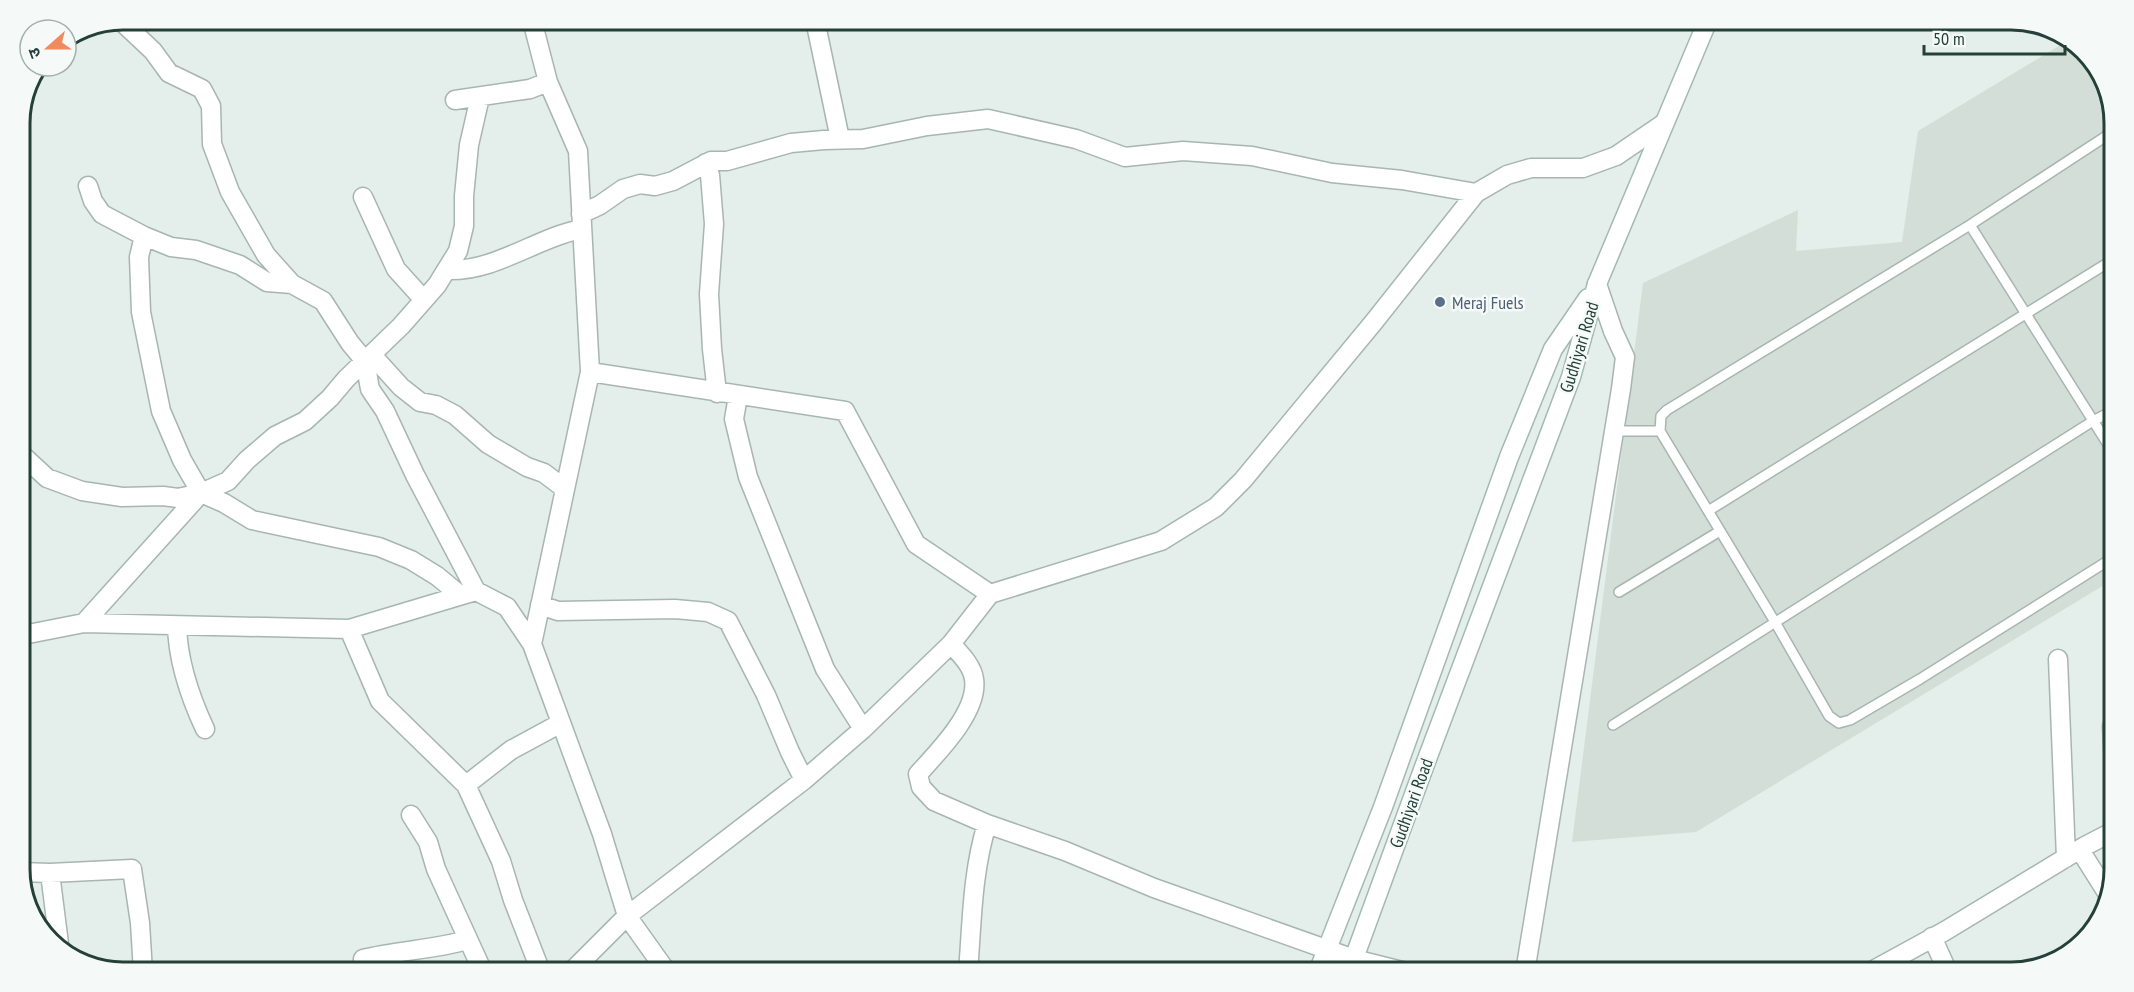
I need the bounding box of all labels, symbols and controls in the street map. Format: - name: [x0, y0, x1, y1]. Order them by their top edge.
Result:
- north arrow: [18, 18, 78, 78]
- scale bar: [1924, 18, 2065, 56]
- text: 50 m: [1933, 27, 1965, 50]
- text: उ: [23, 45, 45, 61]
- place label: Meraj Fuels: [1452, 291, 1524, 314]
- marker: Meraj Fuels: [1433, 295, 1447, 309]
- street label: Gudhiyari Road: [1554, 299, 1604, 395]
- street label: Gudhiyari Road: [1384, 755, 1438, 851]

